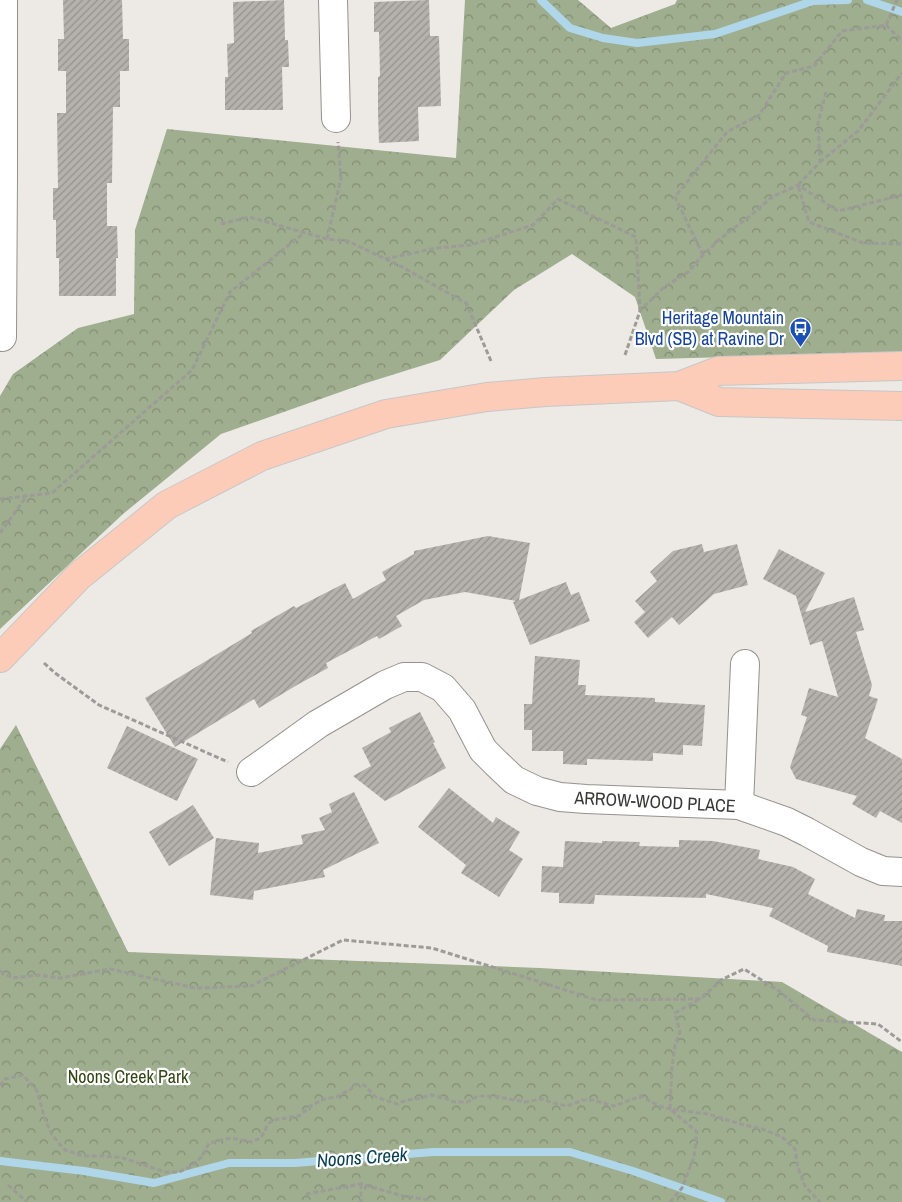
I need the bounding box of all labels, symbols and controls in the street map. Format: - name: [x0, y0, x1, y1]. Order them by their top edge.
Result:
- place label: Heritage Mountain Blvd (SB) at Ravine Dr: [635, 305, 784, 351]
- bus stop icon: Heritage Mountain Blvd (SB) at Ravine Dr: [788, 316, 812, 347]
- street label: ARROW-WOOD PLACE: [573, 785, 736, 818]
- park label: Noons Creek Park: [68, 1064, 189, 1089]
- water label: Noons Creek: [316, 1141, 409, 1173]

